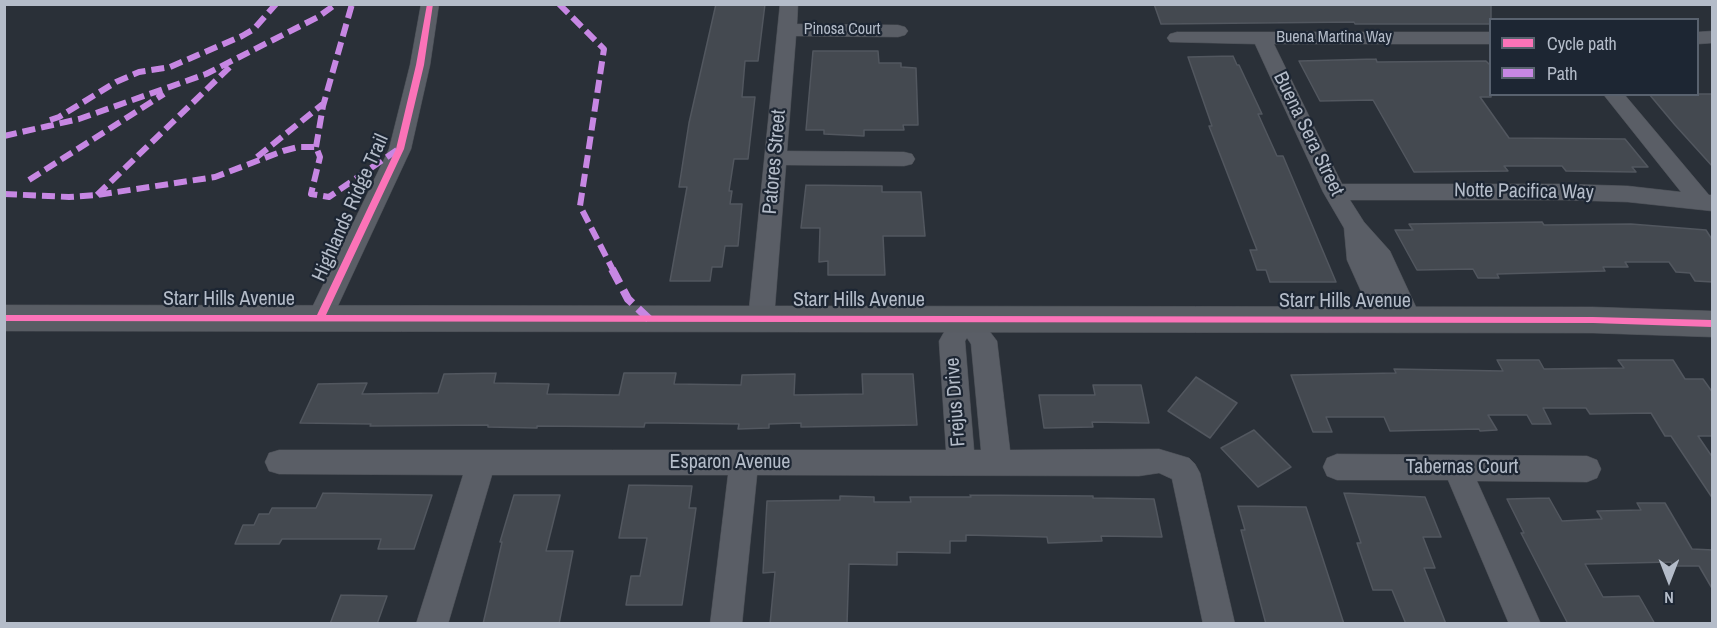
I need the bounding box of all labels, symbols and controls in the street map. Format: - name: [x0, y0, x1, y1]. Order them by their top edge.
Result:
- legend: [1489, 18, 1699, 96]
- street label: Pinosa Court: [804, 20, 880, 40]
- street label: Buena Martina Way: [1276, 28, 1392, 48]
- text: Cycle path: [1547, 31, 1617, 56]
- text: Path: [1547, 61, 1577, 86]
- street label: Buena Sera Street: [1268, 68, 1348, 200]
- street label: Patores Street: [758, 109, 792, 215]
- street label: Highlands Ridge Trail: [308, 131, 394, 285]
- street label: Notte Pacifica Way: [1454, 179, 1594, 205]
- street label: Starr Hills Avenue: [163, 288, 295, 312]
- street label: Starr Hills Avenue: [793, 289, 925, 313]
- street label: Starr Hills Avenue: [1279, 290, 1411, 314]
- street label: Frejus Drive: [941, 357, 971, 447]
- street label: Esparon Avenue: [670, 451, 790, 475]
- street label: Tabernas Court: [1406, 456, 1518, 480]
- north arrow: [1639, 550, 1699, 610]
- text: N: [1664, 587, 1674, 609]

